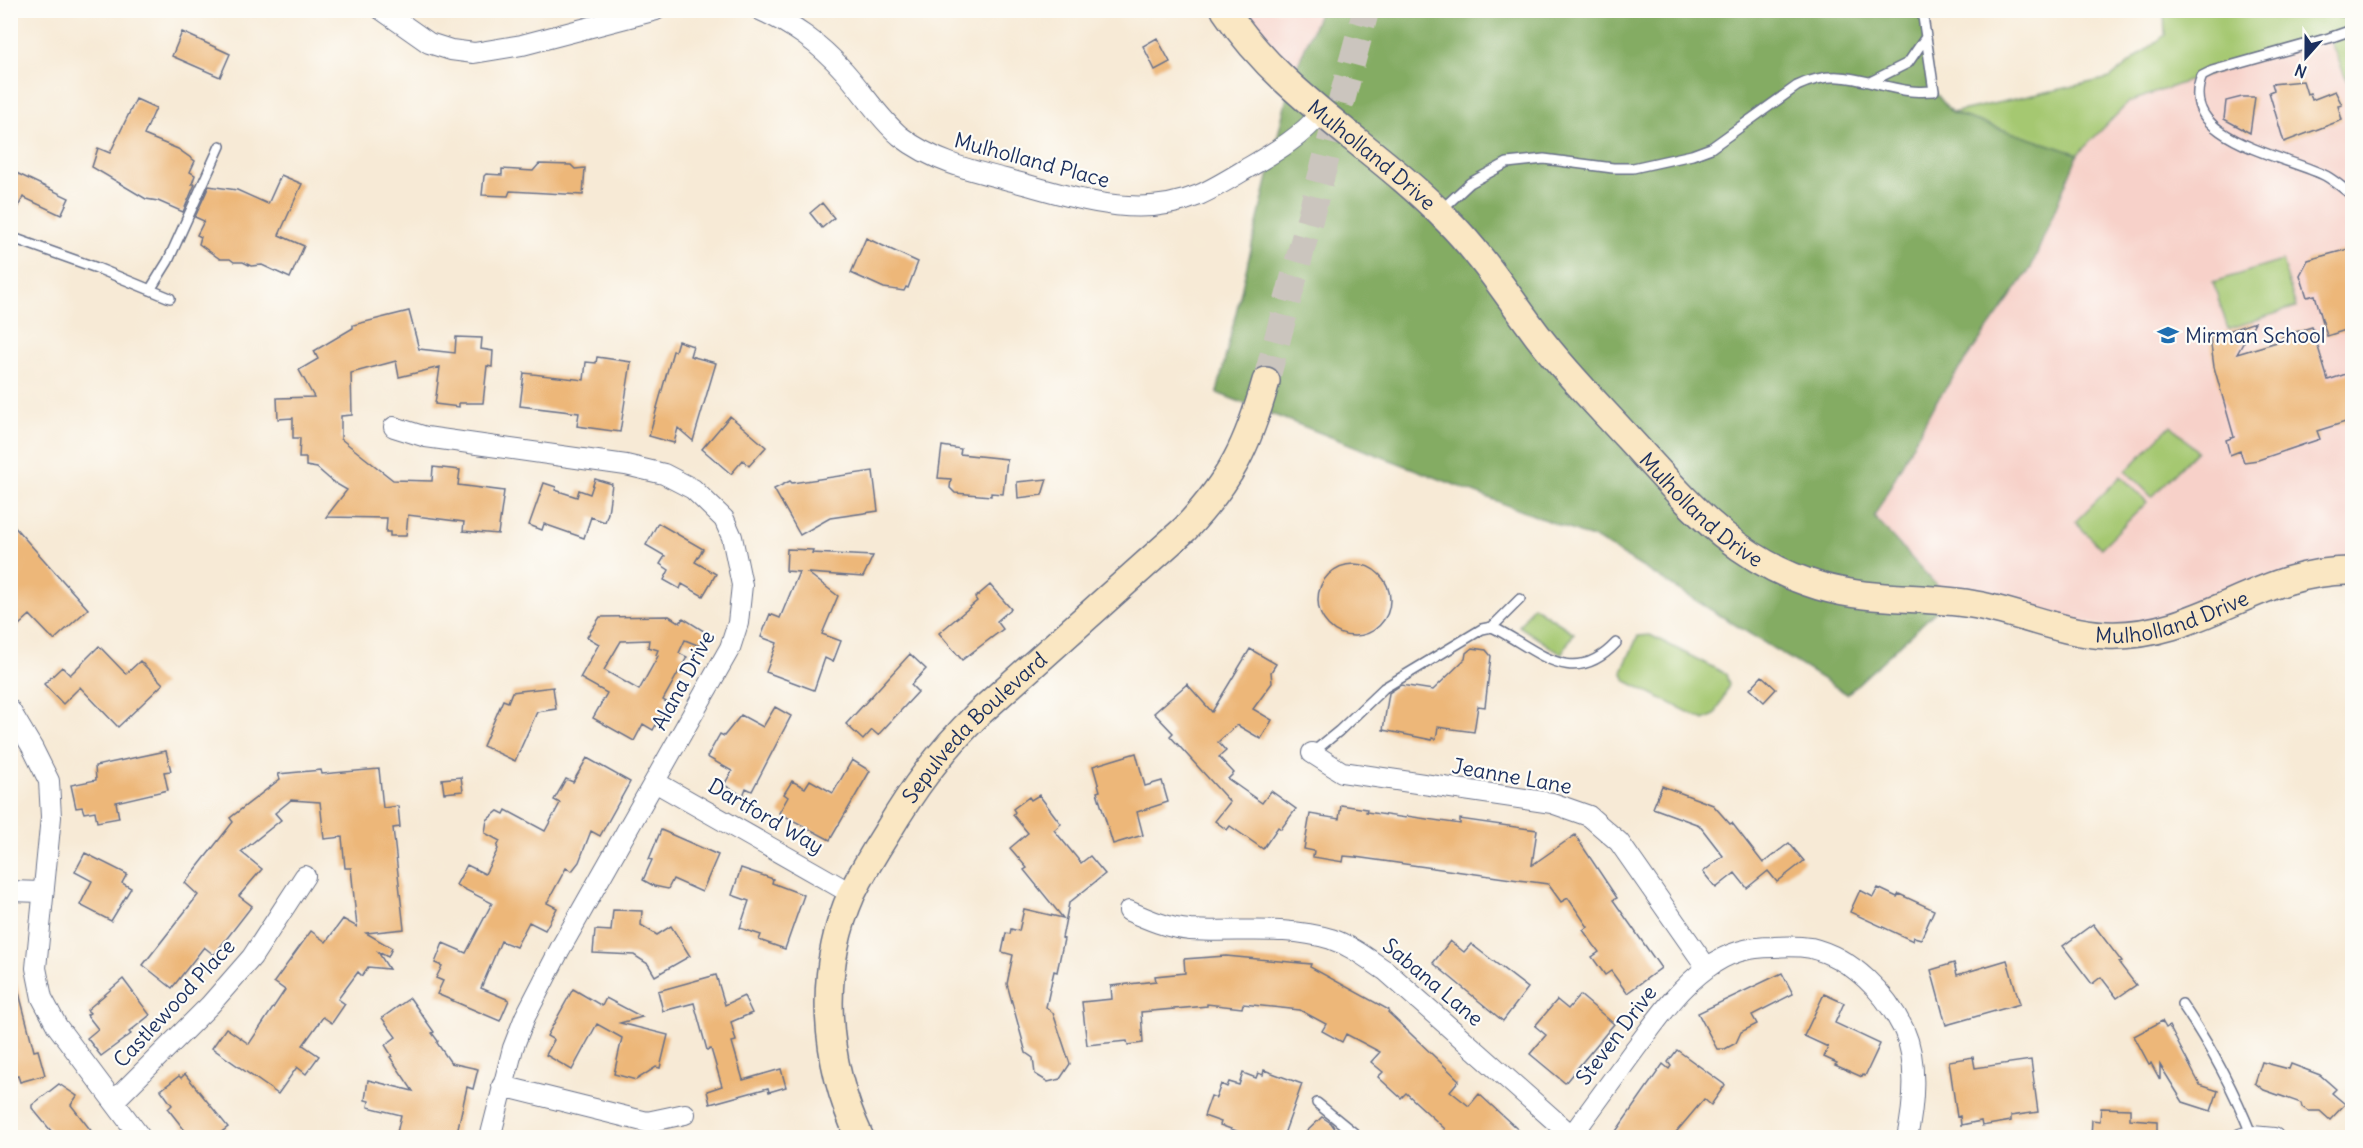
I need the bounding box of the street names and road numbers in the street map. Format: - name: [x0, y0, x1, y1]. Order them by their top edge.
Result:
- street label: Mulholland Drive: [1303, 93, 1442, 215]
- street label: Mulholland Place: [951, 126, 1113, 194]
- street label: Mulholland Drive: [1634, 446, 1768, 573]
- street label: Mulholland Drive: [2094, 584, 2252, 649]
- street label: Alana Drive: [645, 626, 721, 734]
- street label: Sepulveda Boulevard: [896, 646, 1052, 808]
- street label: Jeanne Lane: [1450, 752, 1574, 800]
- street label: Dartford Way: [703, 772, 829, 860]
- street label: Sabana Lane: [1377, 932, 1489, 1032]
- street label: Castlewood Place: [107, 933, 241, 1073]
- street label: Steven Drive: [1570, 980, 1662, 1090]

